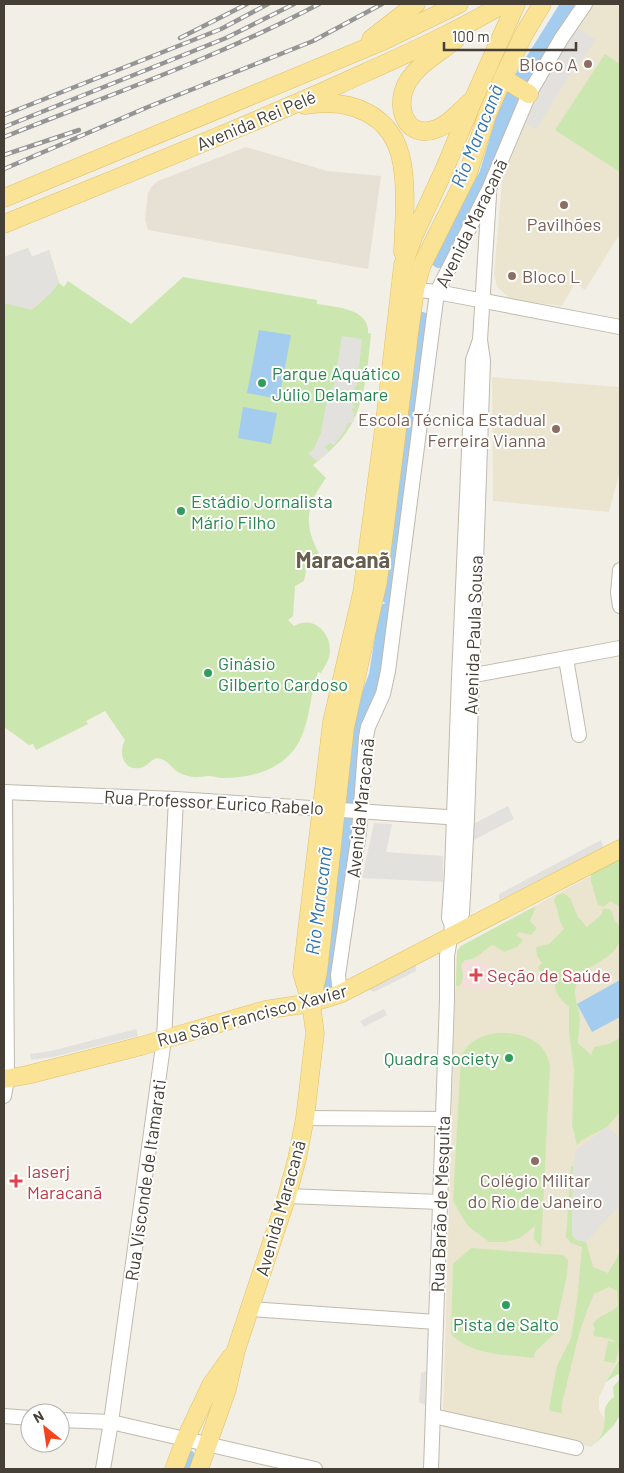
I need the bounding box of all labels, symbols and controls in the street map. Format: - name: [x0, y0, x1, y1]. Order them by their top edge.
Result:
- scale bar: [444, 20, 576, 52]
- text: 100 m: [452, 27, 490, 45]
- place label: Bloco A: [519, 53, 578, 75]
- marker: Bloco A: [582, 58, 594, 70]
- water label: Rio Maracanã: [445, 81, 507, 191]
- street label: Avenida Rei Pelé: [193, 85, 319, 155]
- street label: Avenida Maracanã: [430, 155, 512, 291]
- marker: Pavilhões: [558, 199, 570, 211]
- place label: Pavilhões: [527, 213, 601, 235]
- place label: Bloco L: [522, 265, 580, 287]
- marker: Bloco L: [506, 270, 518, 282]
- place label: Parque Aquático Júlio Delamare: [272, 362, 400, 405]
- marker: Parque Aquático Júlio Delamare: [256, 377, 268, 389]
- place label: Escola Técnica Estadual Ferreira Vianna: [358, 408, 546, 451]
- marker: Escola Técnica Estadual Ferreira Vianna: [550, 423, 562, 435]
- place label: Estádio Jornalista Mário Filho: [191, 490, 333, 533]
- marker: Estádio Jornalista Mário Filho: [175, 505, 187, 517]
- district label: Maracanã: [296, 546, 390, 572]
- street label: Avenida Paula Sousa: [459, 555, 487, 715]
- place label: Ginásio Gilberto Cardoso: [218, 652, 348, 695]
- marker: Ginásio Gilberto Cardoso: [202, 667, 214, 679]
- street label: Avenida Maracanã: [342, 737, 378, 879]
- street label: Rua Professor Eurico Rabelo: [104, 785, 324, 819]
- water label: Rio Maracanã: [300, 845, 336, 956]
- place label: Seção de Saúde: [487, 964, 611, 986]
- marker: Seção de Saúde: [469, 968, 483, 982]
- street label: Rua São Francisco Xavier: [155, 979, 350, 1051]
- place label: Quadra society: [384, 1047, 499, 1069]
- marker: Quadra society: [503, 1052, 515, 1064]
- street label: Rua Visconde de Itamarati: [120, 1078, 170, 1282]
- street label: Rua Barão de Mesquita: [426, 1115, 454, 1293]
- street label: Avenida Maracanã: [250, 1137, 310, 1279]
- marker: Colégio Militar do Rio de Janeiro: [529, 1155, 541, 1167]
- place label: Iaserj Maracanã: [27, 1160, 102, 1203]
- place label: Colégio Militar do Rio de Janeiro: [468, 1169, 602, 1212]
- marker: Iaserj Maracanã: [9, 1174, 23, 1188]
- marker: Pista de Salto: [500, 1299, 512, 1311]
- place label: Pista de Salto: [453, 1313, 559, 1335]
- north arrow: [20, 1403, 70, 1453]
- text: N: [30, 1407, 47, 1426]

